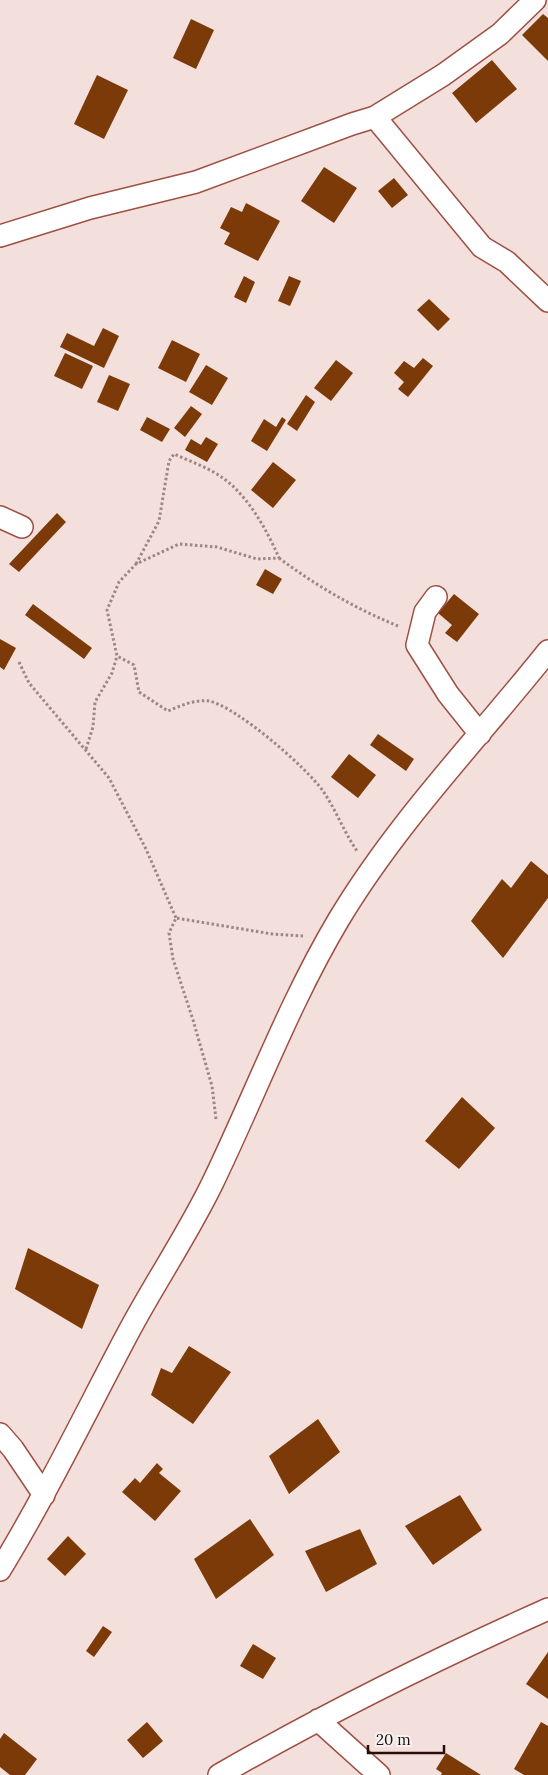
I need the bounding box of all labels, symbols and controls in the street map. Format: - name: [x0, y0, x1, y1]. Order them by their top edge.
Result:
- scale bar: [368, 1722, 444, 1754]
- text: 20 m: [376, 1730, 411, 1749]

